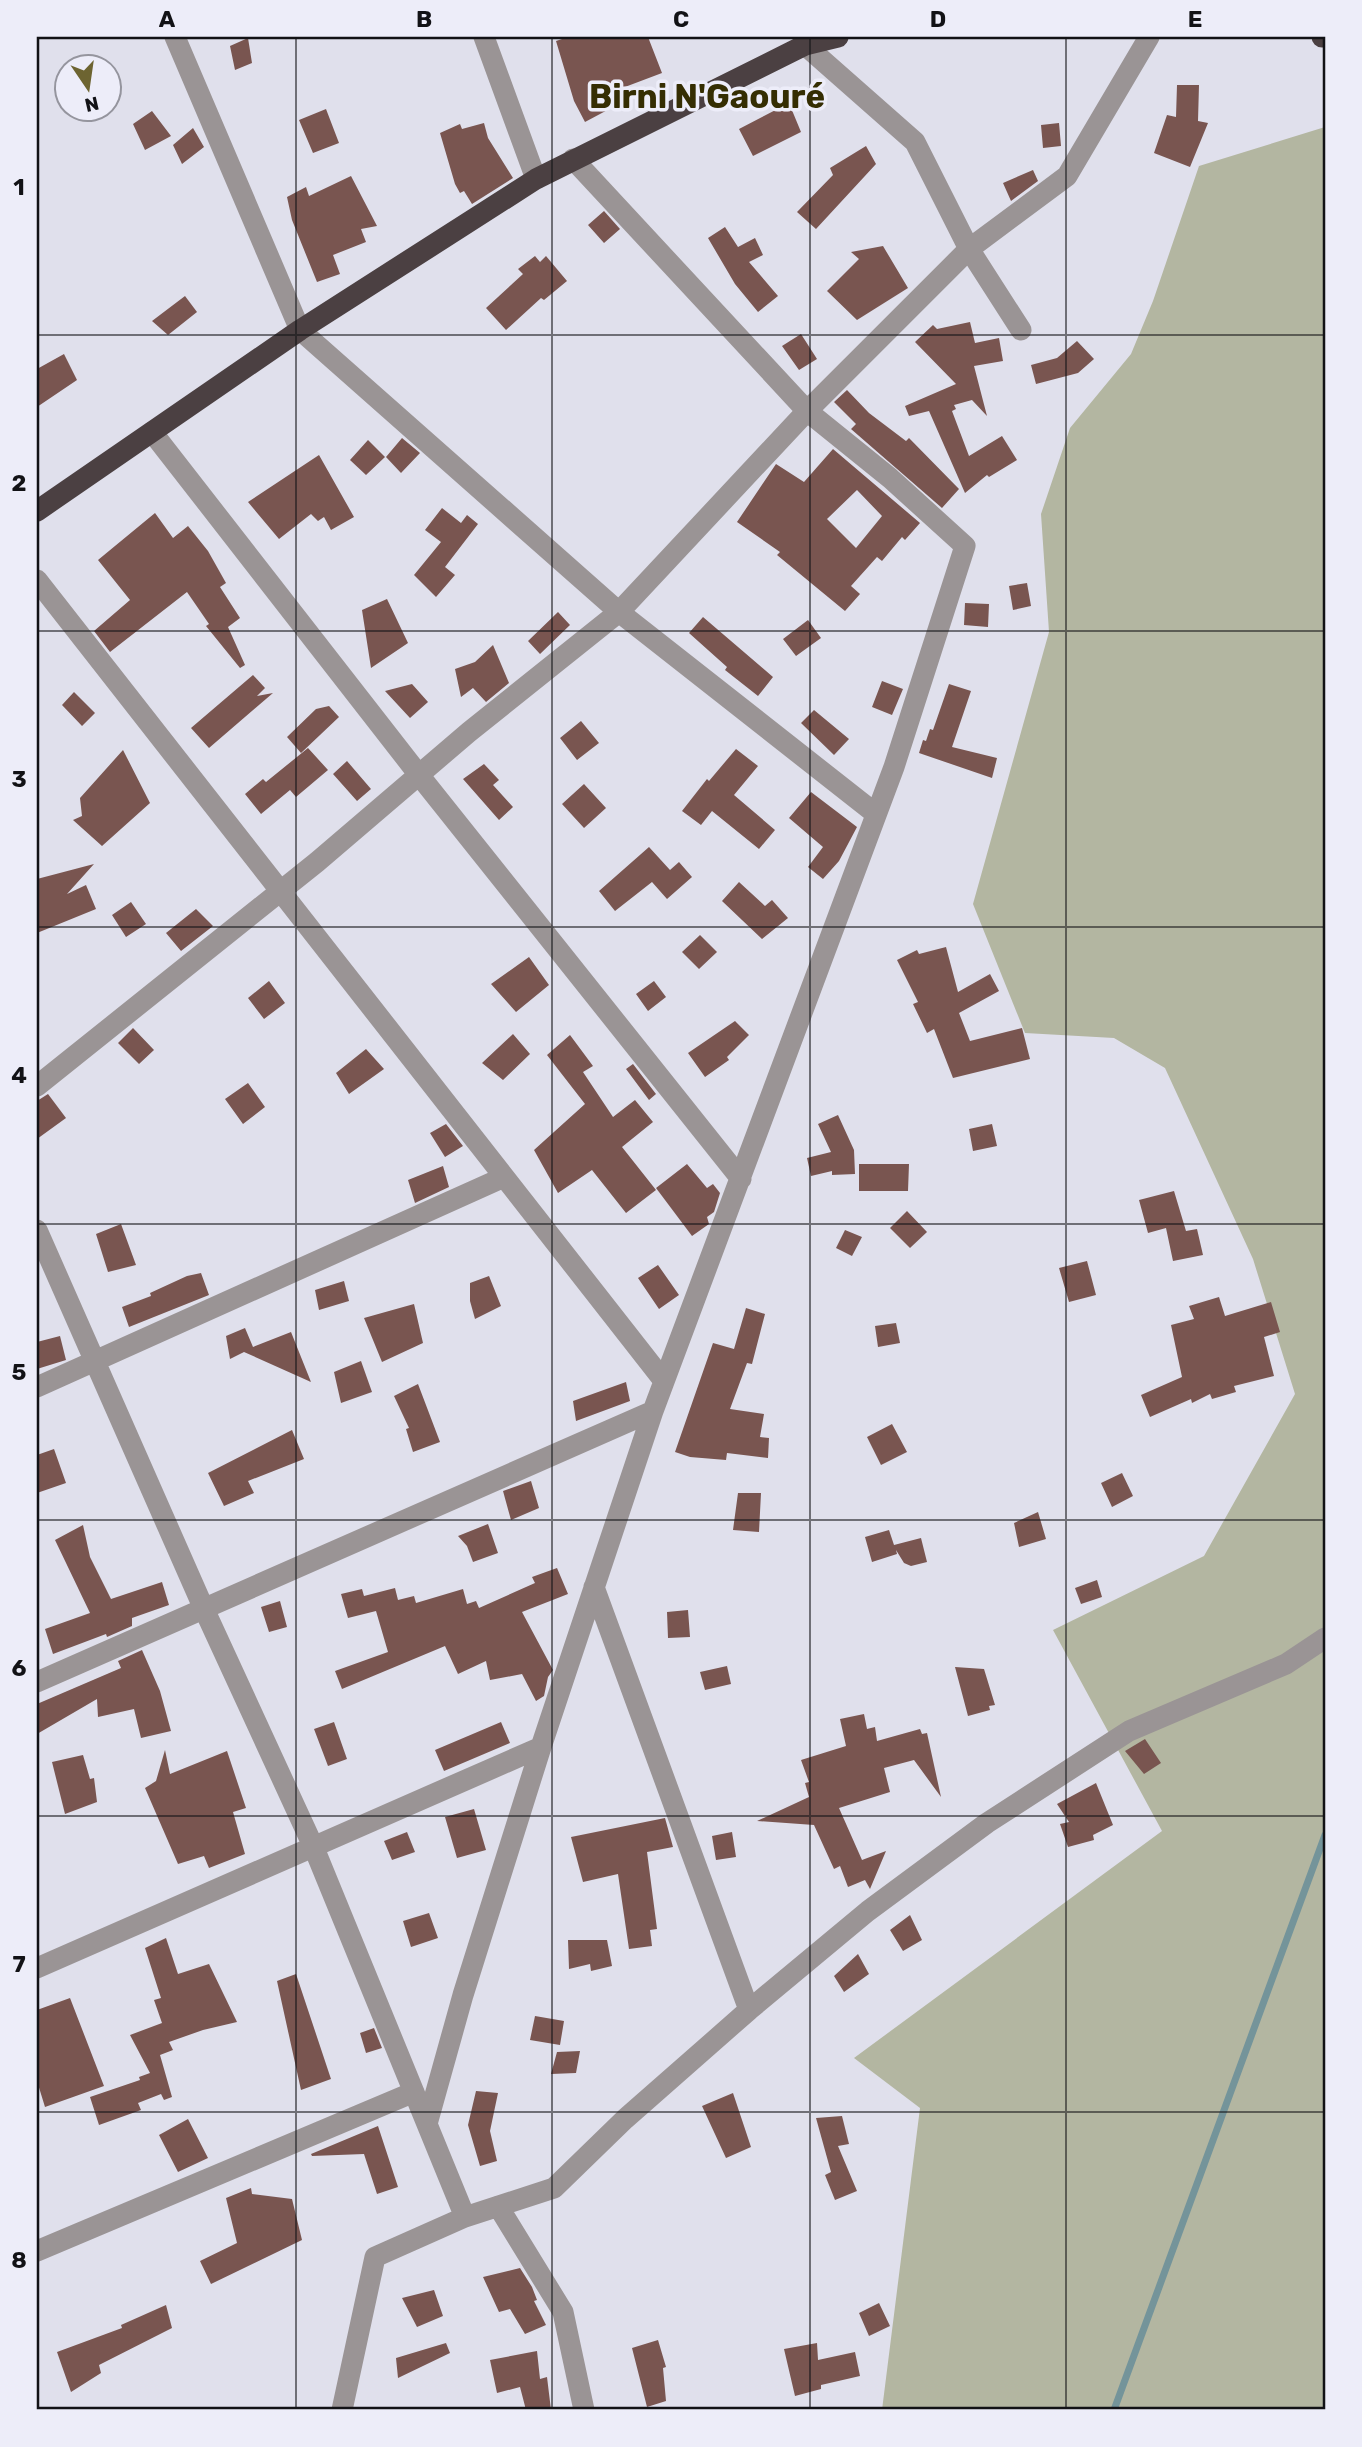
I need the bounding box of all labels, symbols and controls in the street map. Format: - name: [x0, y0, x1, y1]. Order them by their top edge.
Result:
- text: A: [159, 5, 176, 33]
- text: B: [416, 5, 432, 33]
- text: C: [673, 5, 689, 33]
- text: D: [930, 5, 946, 33]
- text: E: [1188, 5, 1202, 33]
- north arrow: [52, 52, 122, 122]
- district label: Birni N'Gaouré: [589, 77, 825, 116]
- text: N: [82, 91, 101, 117]
- text: 1: [13, 173, 25, 201]
- text: 2: [12, 469, 26, 497]
- text: 3: [11, 765, 27, 793]
- text: 4: [11, 1061, 27, 1089]
- text: 5: [12, 1358, 27, 1386]
- text: 6: [12, 1654, 27, 1682]
- text: 7: [12, 1950, 26, 1978]
- text: 8: [11, 2246, 27, 2274]

